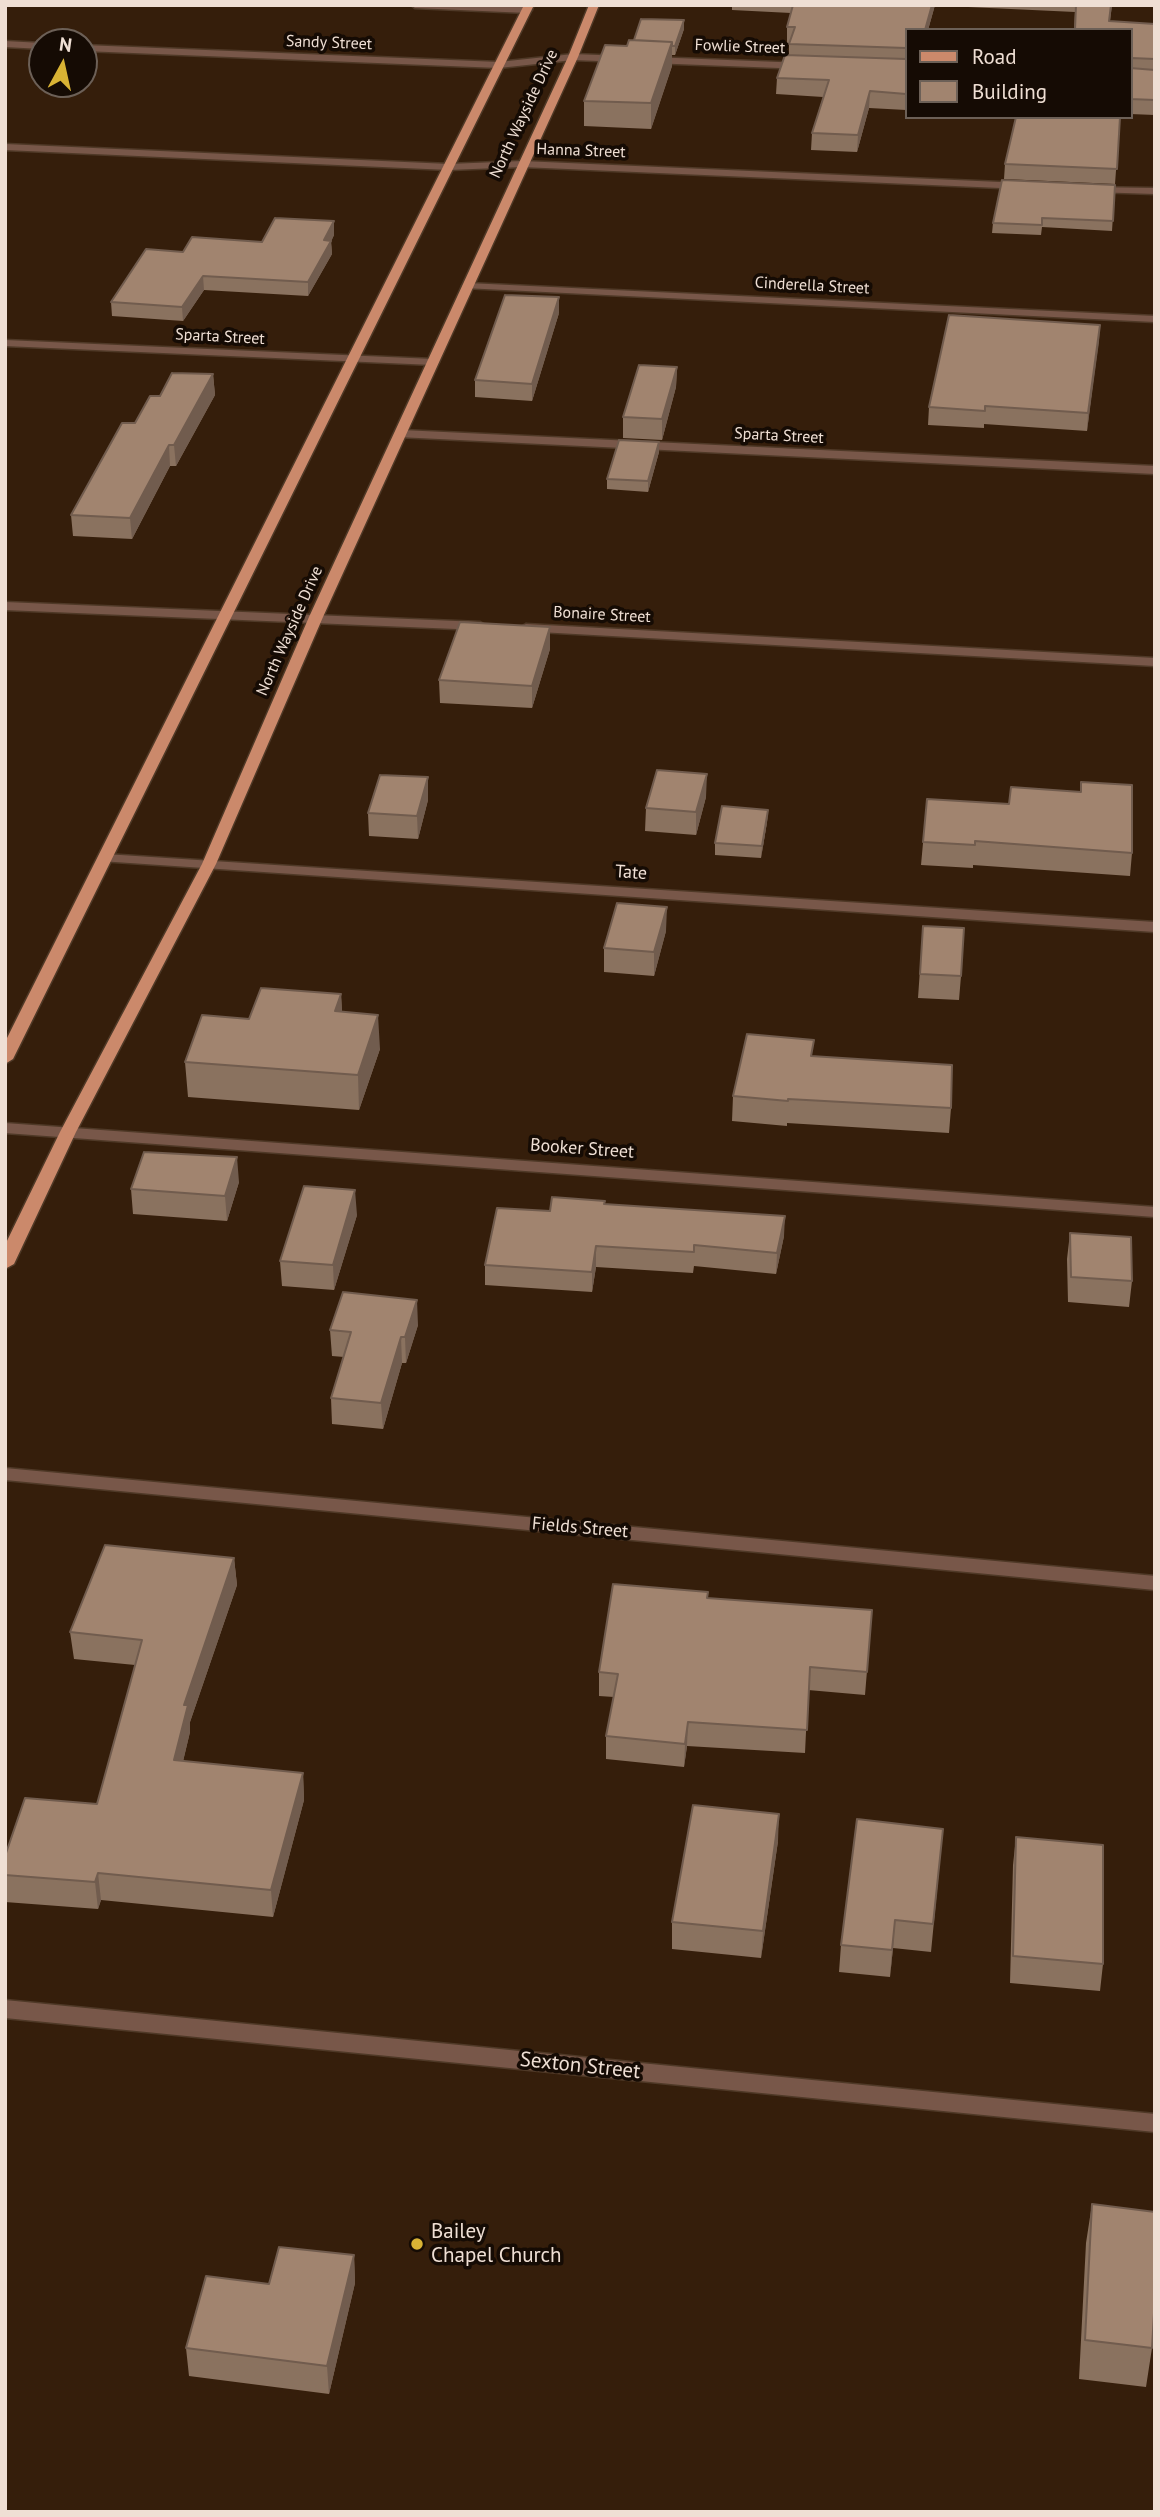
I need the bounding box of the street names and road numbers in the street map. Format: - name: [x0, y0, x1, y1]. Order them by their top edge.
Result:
- street label: Sandy Street: [285, 32, 373, 54]
- street label: Fowlie Street: [694, 36, 786, 58]
- street label: North Wayside Drive: [486, 47, 562, 181]
- street label: Hanna Street: [536, 140, 626, 162]
- street label: Cinderella Street: [754, 273, 870, 299]
- street label: Sparta Street: [175, 325, 265, 349]
- street label: Sparta Street: [734, 424, 824, 448]
- street label: North Wayside Drive: [253, 563, 327, 699]
- street label: Bonaire Street: [553, 603, 651, 627]
- street label: Tate: [614, 861, 648, 885]
- street label: Booker Street: [529, 1135, 635, 1163]
- street label: Fields Street: [531, 1513, 629, 1543]
- street label: Sexton Street: [519, 2047, 641, 2085]

